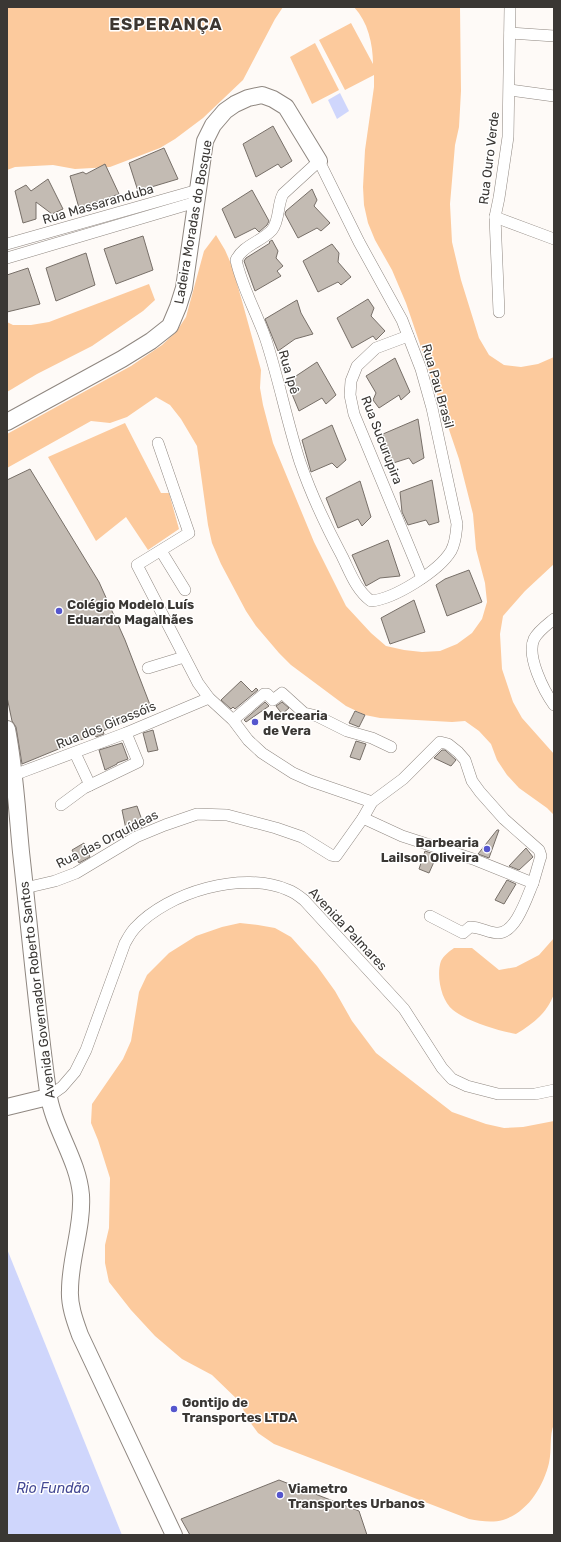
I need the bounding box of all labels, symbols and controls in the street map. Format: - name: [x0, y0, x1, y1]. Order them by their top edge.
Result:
- district label: ESPERANÇA: [109, 14, 223, 34]
- street label: Rua Ouro Verde: [476, 111, 502, 205]
- street label: Ladeira Moradas do Bosque: [171, 139, 215, 305]
- street label: Rua Massaranduba: [41, 181, 155, 227]
- street label: Rua Pau Brasil: [419, 342, 457, 430]
- street label: Rua Ipê: [276, 348, 302, 396]
- street label: Rua Sucurupira: [358, 394, 406, 486]
- place label: Colégio Modelo Luís Eduardo Magalhães: [67, 597, 194, 627]
- marker: Colégio Modelo Luís Eduardo Magalhães: [54, 606, 64, 616]
- street label: Rua dos Girassóis: [54, 698, 158, 752]
- place label: Mercearia de Vera: [263, 708, 328, 738]
- marker: Mercearia de Vera: [250, 717, 260, 727]
- street label: Rua das Orquídeas: [53, 807, 161, 871]
- place label: Barbearia Lailson Oliveira: [381, 835, 479, 865]
- marker: Barbearia Lailson Oliveira: [482, 844, 492, 854]
- street label: Avenida Governador Roberto Santos: [16, 880, 58, 1100]
- street label: Avenida Palmares: [306, 885, 390, 974]
- place label: Gontijo de Transportes LTDA: [182, 1395, 298, 1425]
- marker: Gontijo de Transportes LTDA: [169, 1404, 179, 1414]
- water label: Rio Fundão: [16, 1480, 90, 1497]
- place label: Viametro Transportes Urbanos: [288, 1481, 425, 1511]
- marker: Viametro Transportes Urbanos: [275, 1490, 285, 1500]

